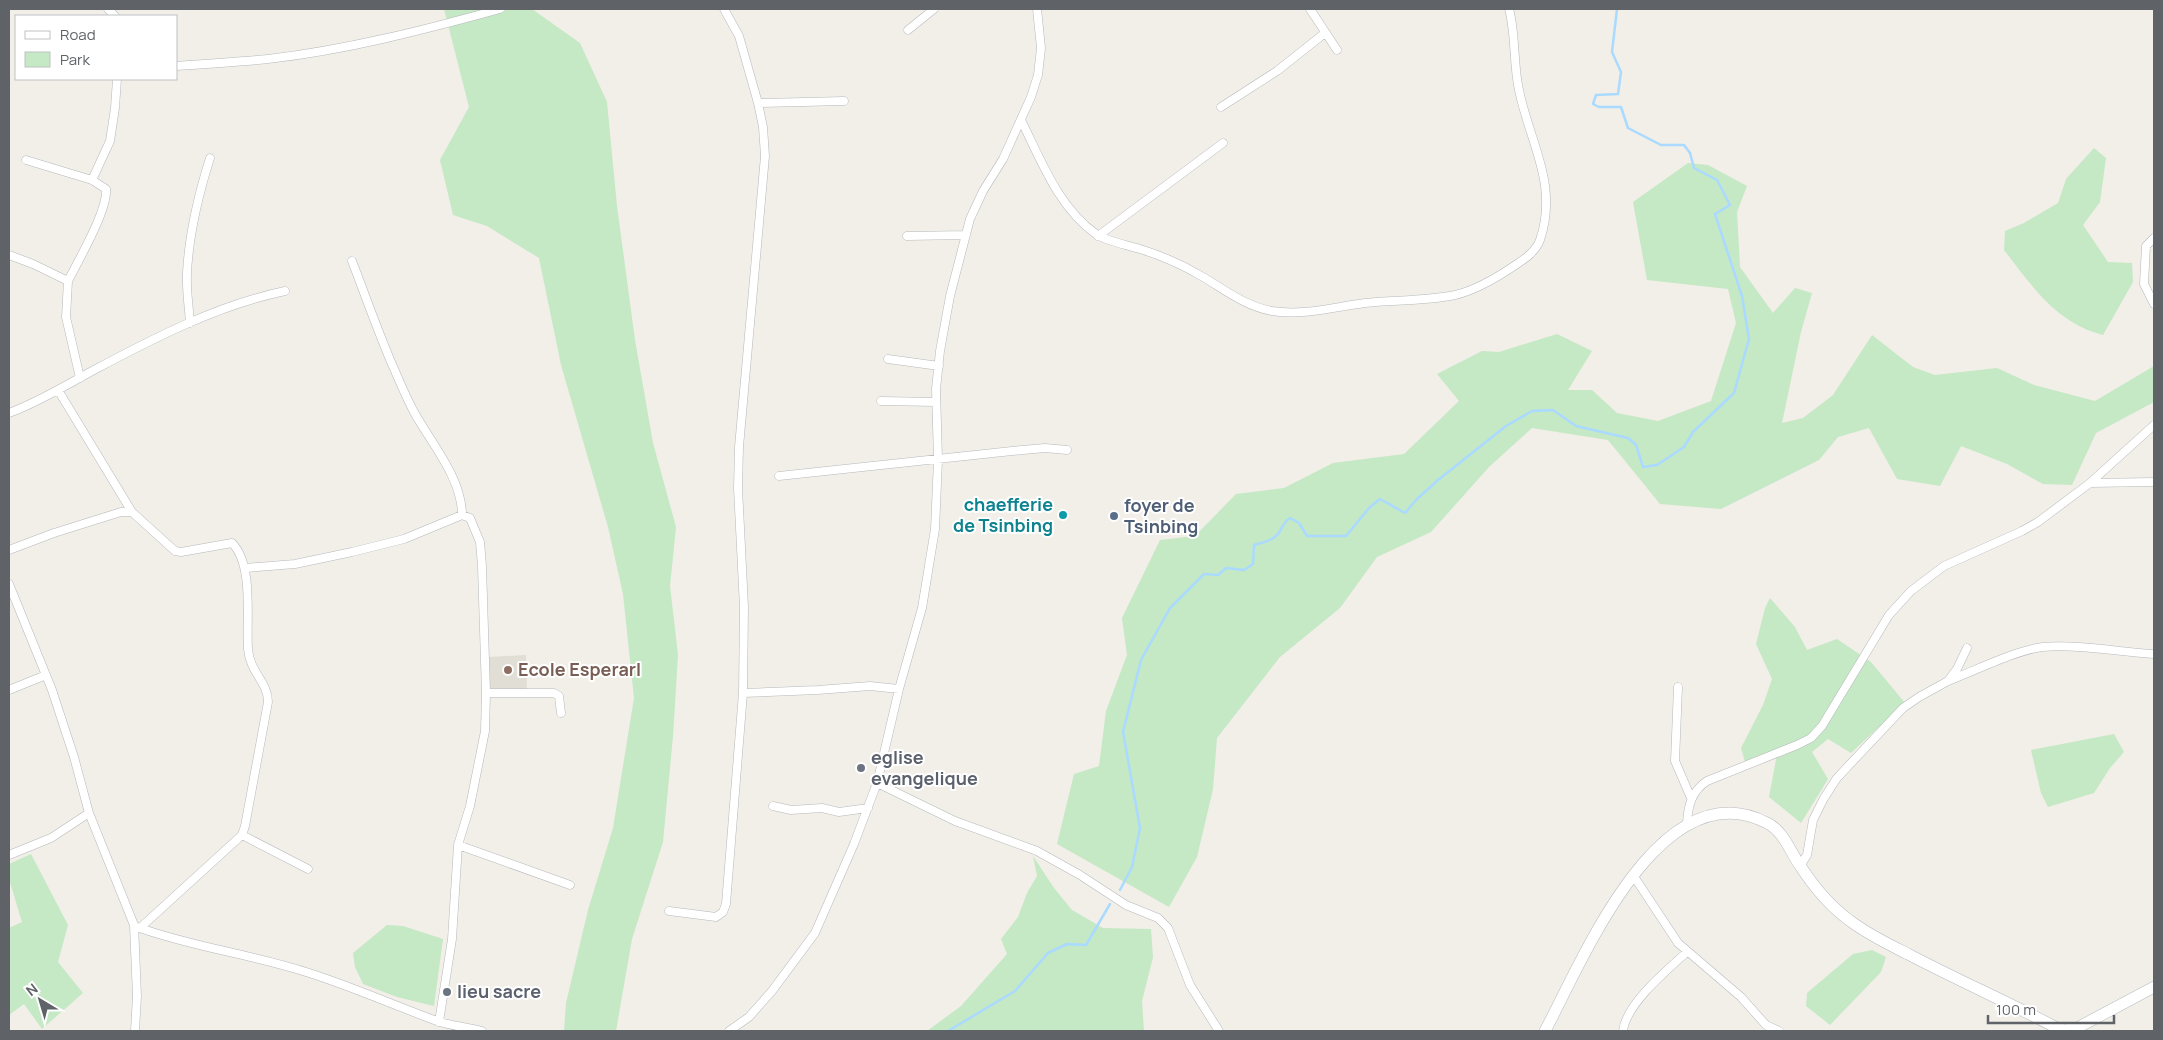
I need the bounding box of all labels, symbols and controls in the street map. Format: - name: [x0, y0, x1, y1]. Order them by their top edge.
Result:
- legend: [15, 15, 178, 80]
- text: Road: [60, 24, 96, 45]
- text: Park: [60, 49, 90, 70]
- place label: chaefferie de Tsinbing: [953, 492, 1053, 537]
- place label: foyer de Tsinbing: [1124, 493, 1198, 538]
- marker: chaefferie de Tsinbing: [1057, 509, 1069, 521]
- marker: foyer de Tsinbing: [1108, 510, 1120, 522]
- place label: Ecole Esperarl: [518, 657, 641, 681]
- marker: Ecole Esperarl: [502, 664, 514, 676]
- place label: eglise evangelique: [871, 745, 978, 790]
- marker: eglise evangelique: [855, 762, 867, 774]
- north arrow: [15, 975, 65, 1025]
- text: N: [22, 979, 42, 1000]
- place label: lieu sacre: [457, 979, 541, 1003]
- marker: lieu sacre: [441, 986, 453, 998]
- scale bar: [1988, 992, 2114, 1024]
- text: 100 m: [1996, 999, 2036, 1020]

